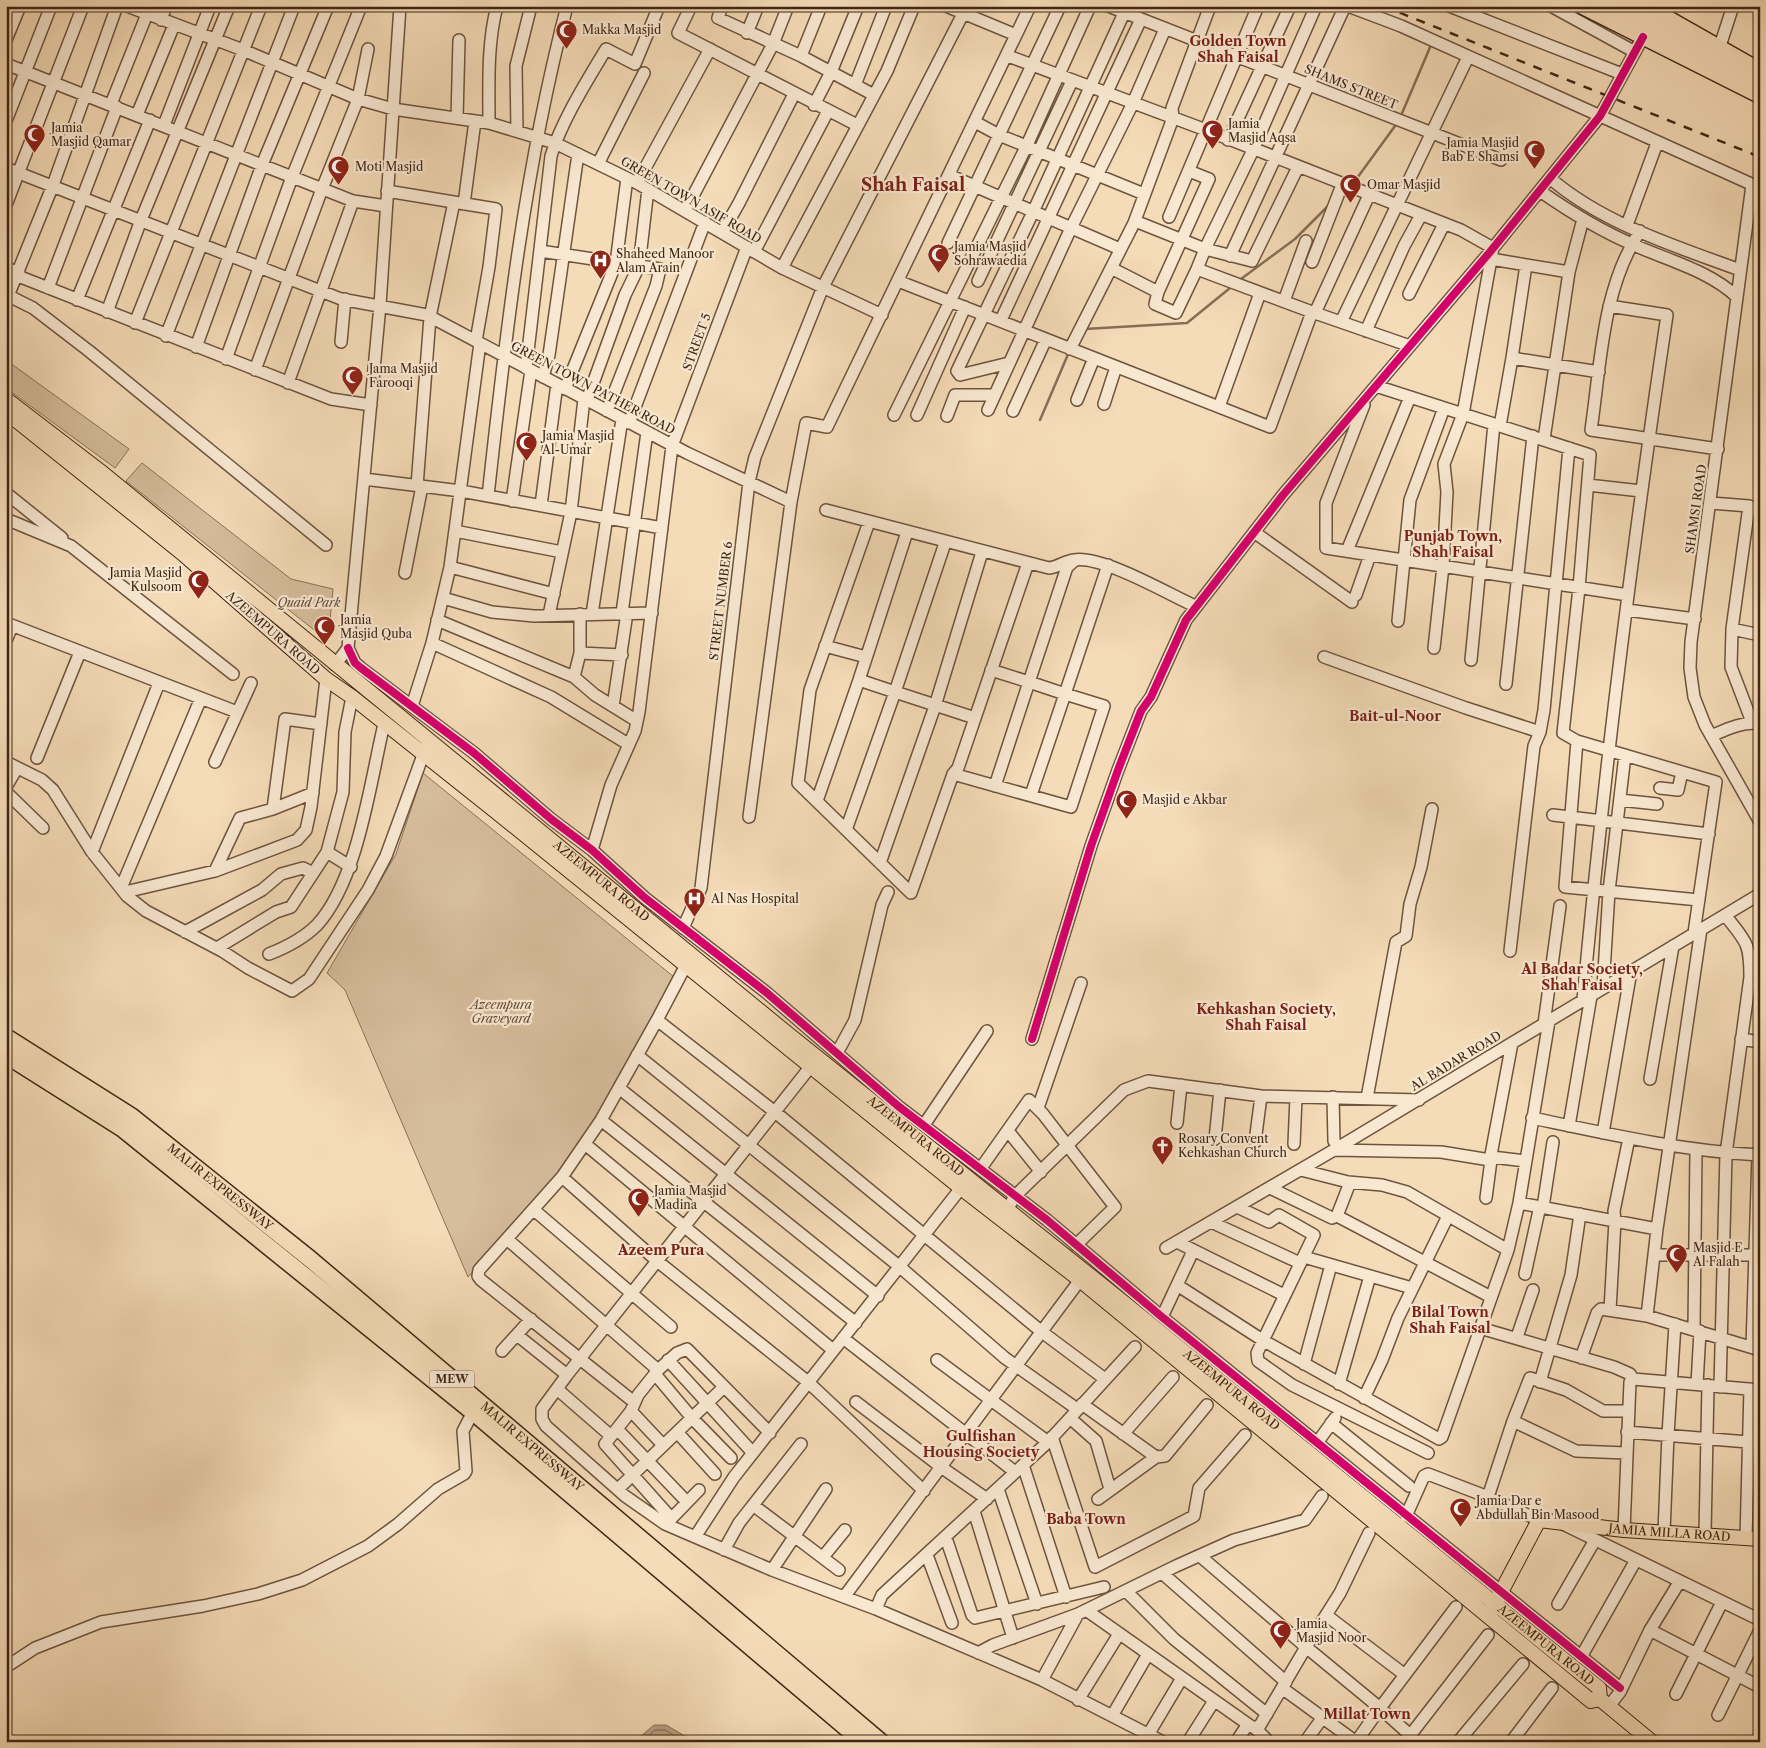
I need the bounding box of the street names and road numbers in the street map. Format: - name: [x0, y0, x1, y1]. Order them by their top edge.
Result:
- street label: SHAMS STREET: [1302, 61, 1400, 112]
- street label: GREEN TOWN ASIF ROAD: [618, 153, 765, 246]
- street label: STREET 5: [679, 311, 714, 373]
- street label: GREEN TOWN PATHER ROAD: [509, 338, 678, 437]
- street label: SHAMSI ROAD: [1682, 463, 1709, 555]
- street label: STREET NUMBER 6: [706, 541, 735, 661]
- street label: AZEEMPURA ROAD: [222, 587, 324, 678]
- street label: AZEEMPURA ROAD: [549, 836, 653, 925]
- street label: AL BADAR ROAD: [1407, 1027, 1504, 1094]
- street label: AZEEMPURA ROAD: [864, 1092, 968, 1179]
- street label: MALIR EXPRESSWAY: [165, 1140, 277, 1234]
- street label: AZEEMPURA ROAD: [1180, 1345, 1283, 1433]
- road number: MEW: [430, 1370, 474, 1388]
- street label: MALIR EXPRESSWAY: [478, 1399, 588, 1495]
- street label: JAMIA MILLA ROAD: [1606, 1520, 1731, 1544]
- street label: AZEEMPURA ROAD: [1494, 1600, 1598, 1688]

